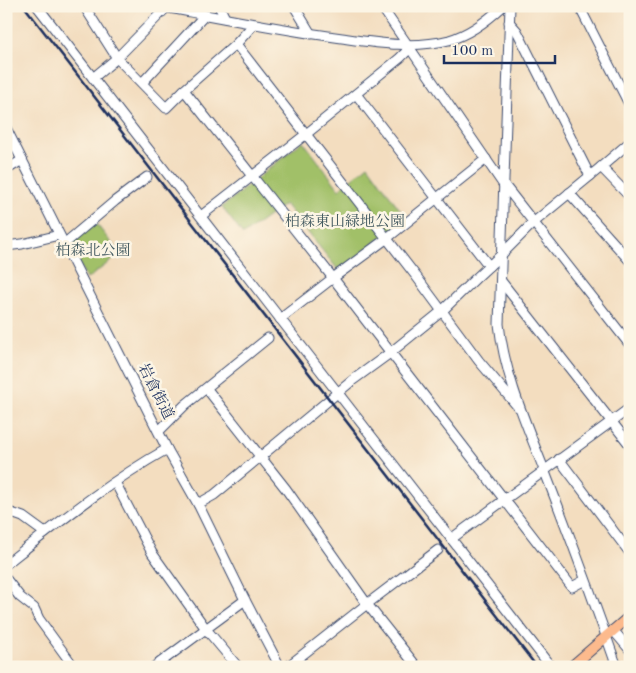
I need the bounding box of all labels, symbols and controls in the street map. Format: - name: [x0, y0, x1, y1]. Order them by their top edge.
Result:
- scale bar: [444, 32, 555, 64]
- text: 100 m: [451, 44, 493, 59]
- park label: 柏森東山緑地公園: [285, 213, 405, 230]
- park label: 柏森北公園: [55, 242, 131, 259]
- street label: 岩倉街道: [135, 361, 177, 422]

